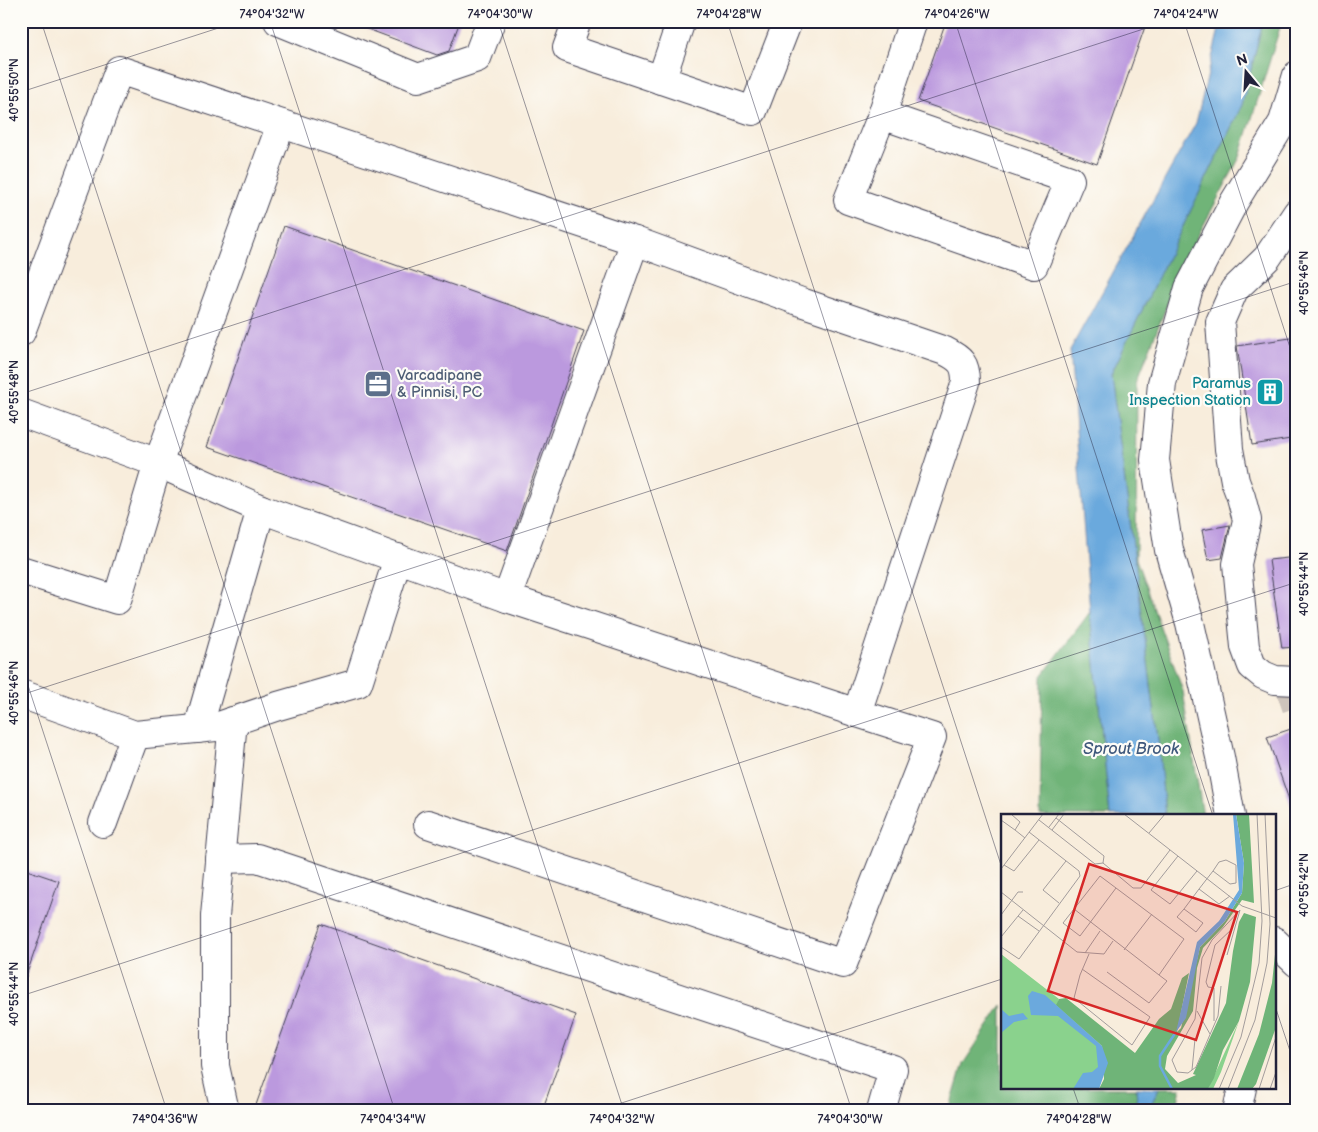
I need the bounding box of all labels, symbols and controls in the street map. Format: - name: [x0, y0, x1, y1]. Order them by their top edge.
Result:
- text: 74°04'32"W: [239, 7, 305, 22]
- text: 74°04'30"W: [467, 7, 533, 22]
- text: 74°04'28"W: [697, 7, 761, 22]
- text: 74°04'26"W: [924, 7, 990, 22]
- text: 74°04'24"W: [1154, 7, 1219, 22]
- north arrow: [1220, 48, 1270, 98]
- text: N: [1235, 50, 1250, 70]
- text: 40°55'50"N: [7, 58, 22, 122]
- text: 40°55'46"N: [1297, 251, 1312, 315]
- text: 40°55'48"N: [7, 360, 22, 424]
- place label: Varcadipane & Pinnisi, PC: [397, 366, 483, 402]
- office icon: Varcadipane & Pinnisi, PC: [363, 369, 393, 399]
- place label: Paramus Inspection Station: [1129, 374, 1252, 410]
- building icon: Paramus Inspection Station: [1255, 377, 1285, 407]
- text: 40°55'44"N: [1297, 552, 1312, 616]
- text: 40°55'46"N: [7, 661, 22, 725]
- water label: Sprout Brook: [1083, 740, 1180, 759]
- inset map: [1001, 814, 1276, 1090]
- text: 40°55'42"N: [1297, 853, 1312, 917]
- text: 40°55'44"N: [7, 962, 22, 1026]
- text: 74°04'36"W: [132, 1112, 198, 1127]
- text: 74°04'34"W: [360, 1112, 426, 1127]
- text: 74°04'32"W: [589, 1112, 655, 1127]
- text: 74°04'30"W: [817, 1112, 883, 1127]
- text: 74°04'28"W: [1047, 1112, 1111, 1127]

